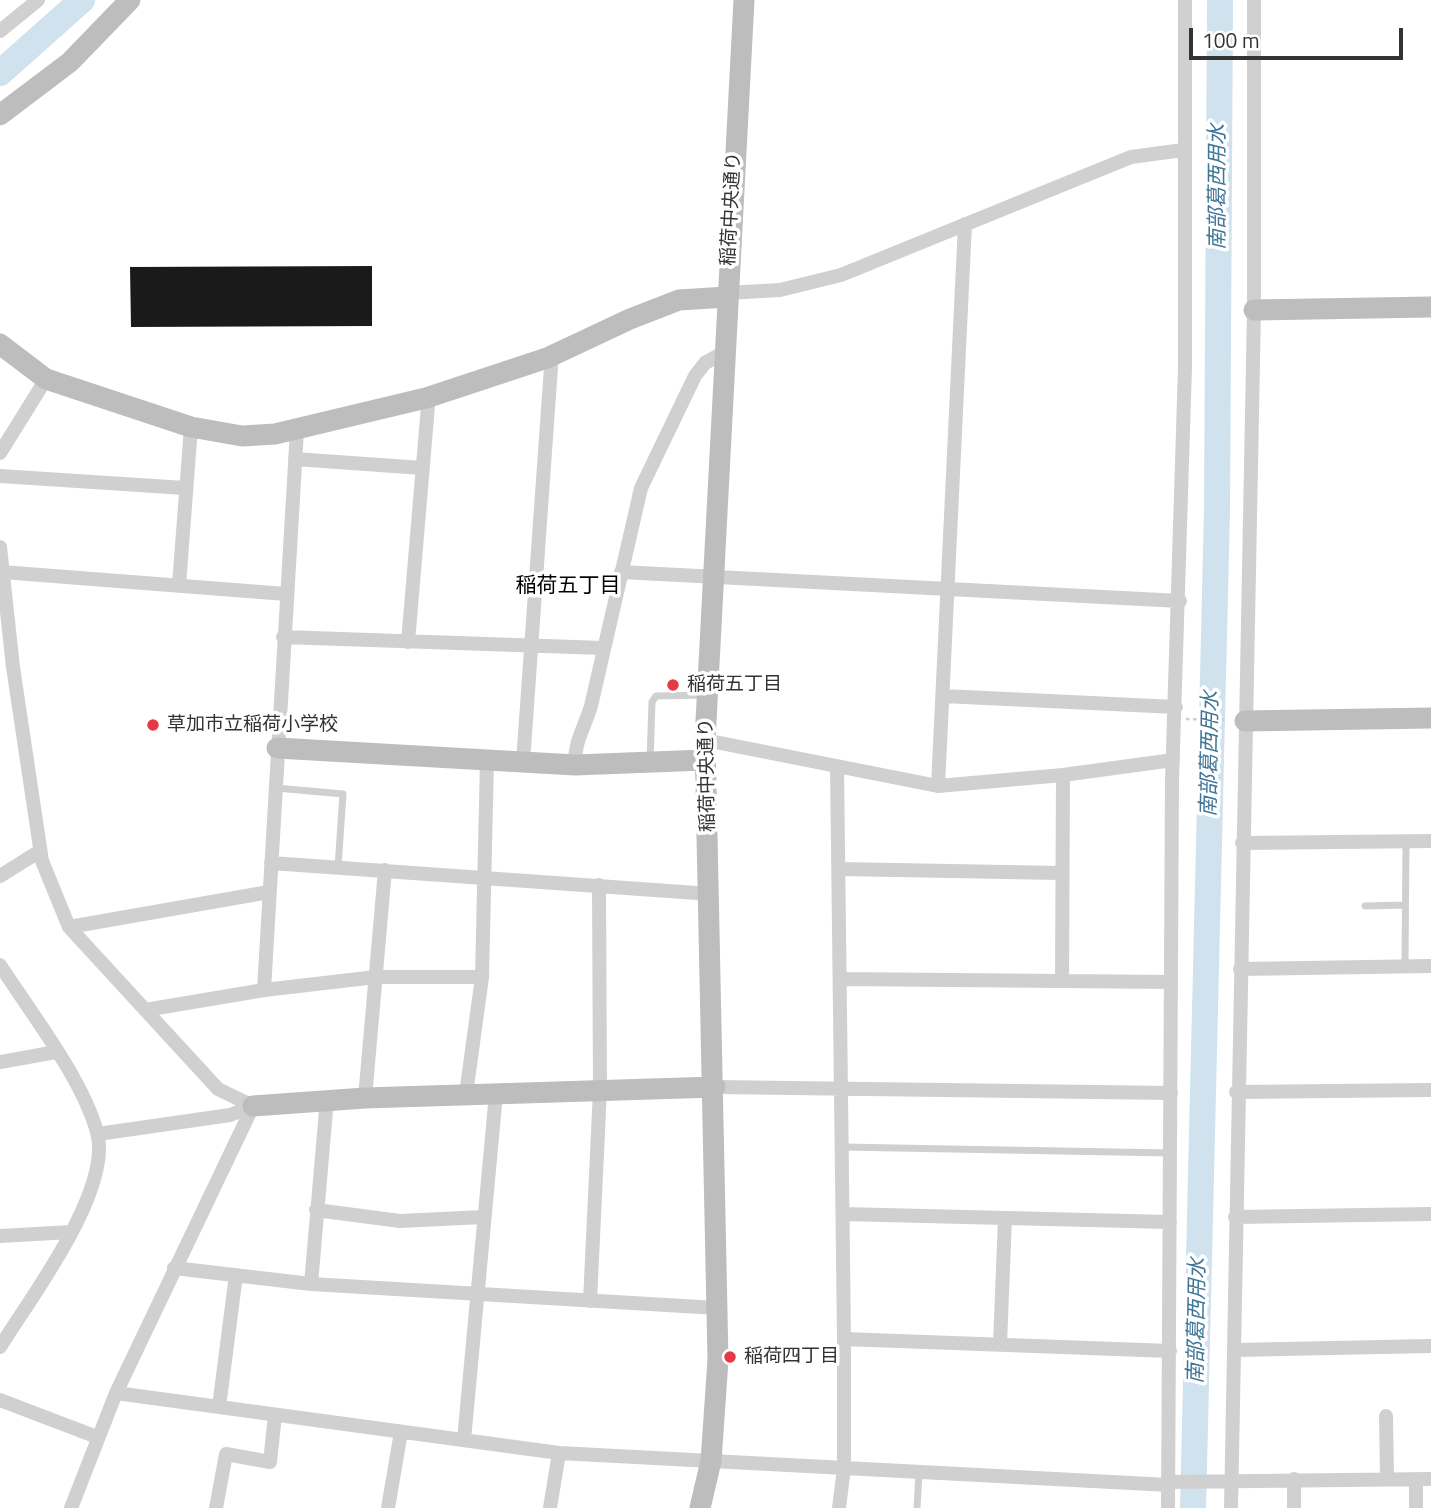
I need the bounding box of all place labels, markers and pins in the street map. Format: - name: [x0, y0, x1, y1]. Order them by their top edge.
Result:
- place label: 稲荷五丁目: [687, 674, 782, 696]
- marker: 稲荷五丁目: [665, 677, 681, 693]
- place label: 草加市立稲荷小学校: [167, 714, 338, 736]
- marker: 草加市立稲荷小学校: [145, 717, 161, 733]
- place label: 稲荷四丁目: [744, 1346, 839, 1368]
- marker: 稲荷四丁目: [722, 1349, 738, 1365]

